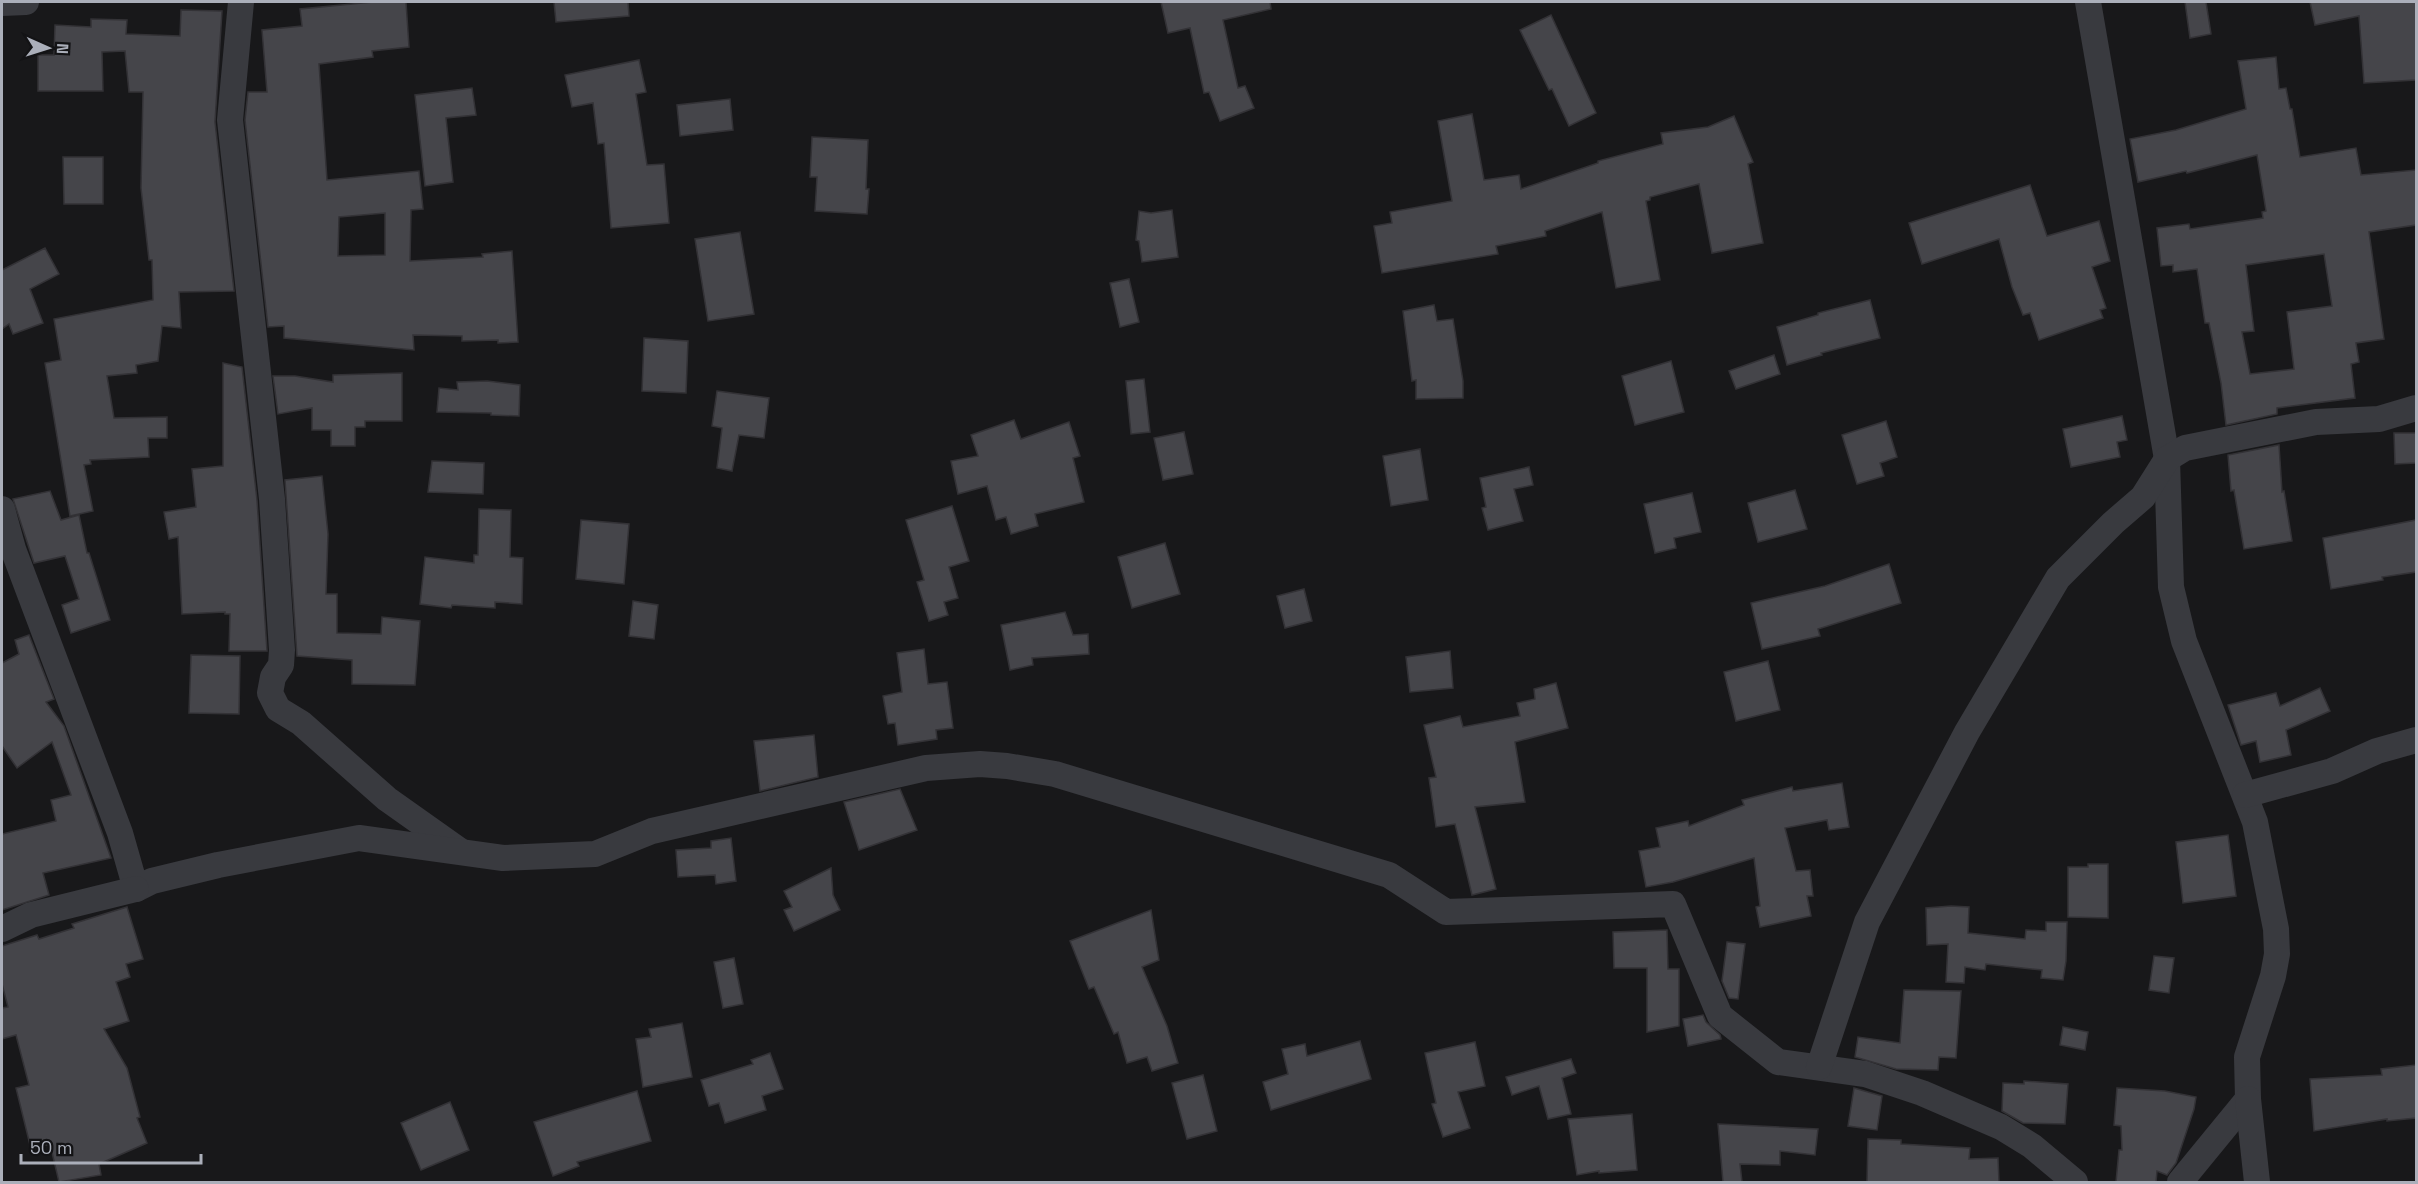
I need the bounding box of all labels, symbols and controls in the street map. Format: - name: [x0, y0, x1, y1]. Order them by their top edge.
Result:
- north arrow: [18, 18, 78, 78]
- text: N: [52, 43, 73, 55]
- scale bar: [21, 1127, 201, 1165]
- text: 50 m: [30, 1136, 72, 1159]

